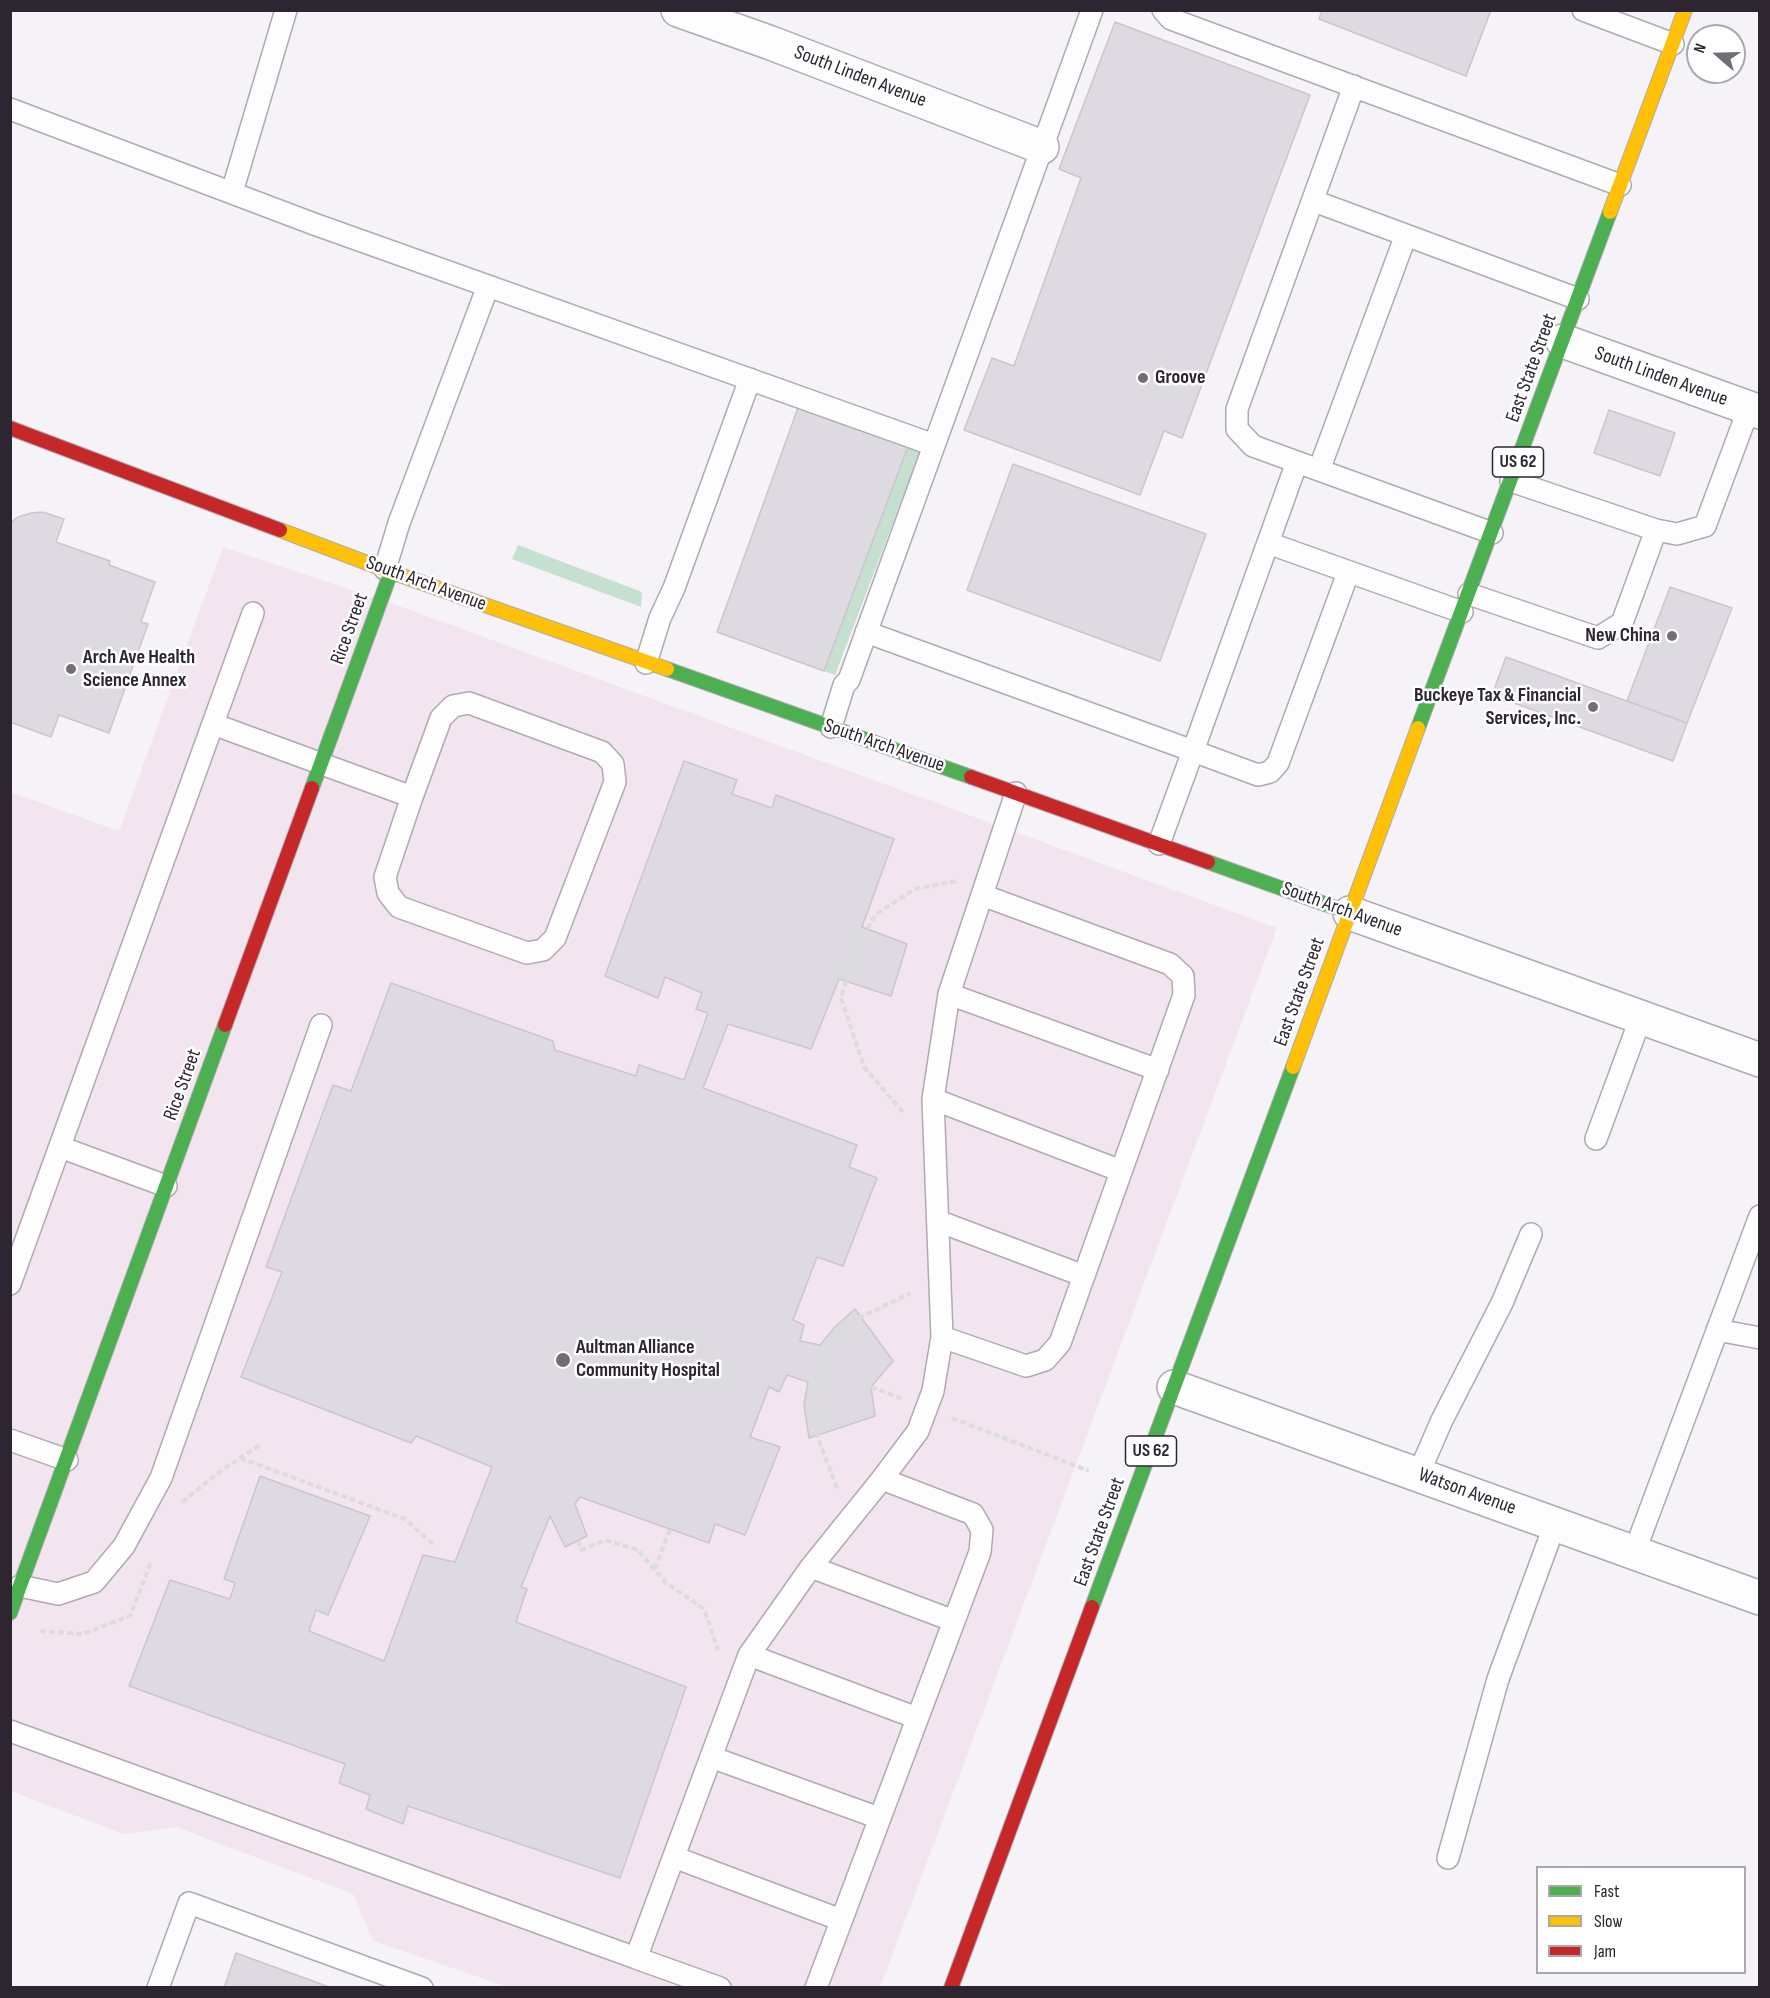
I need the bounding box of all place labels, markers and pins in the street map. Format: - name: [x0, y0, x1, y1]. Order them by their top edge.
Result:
- place label: Groove: [1155, 366, 1205, 390]
- marker: Groove: [1136, 371, 1150, 385]
- place label: New China: [1585, 624, 1660, 648]
- marker: New China: [1665, 629, 1679, 643]
- place label: Arch Ave Health Science Annex: [83, 646, 195, 693]
- marker: Arch Ave Health Science Annex: [64, 662, 78, 676]
- place label: Buckeye Tax & Financial Services, Inc.: [1414, 684, 1581, 731]
- marker: Buckeye Tax & Financial Services, Inc.: [1586, 700, 1600, 714]
- place label: Aultman Alliance Community Hospital: [576, 1336, 720, 1383]
- marker: Aultman Alliance Community Hospital: [554, 1351, 572, 1369]

